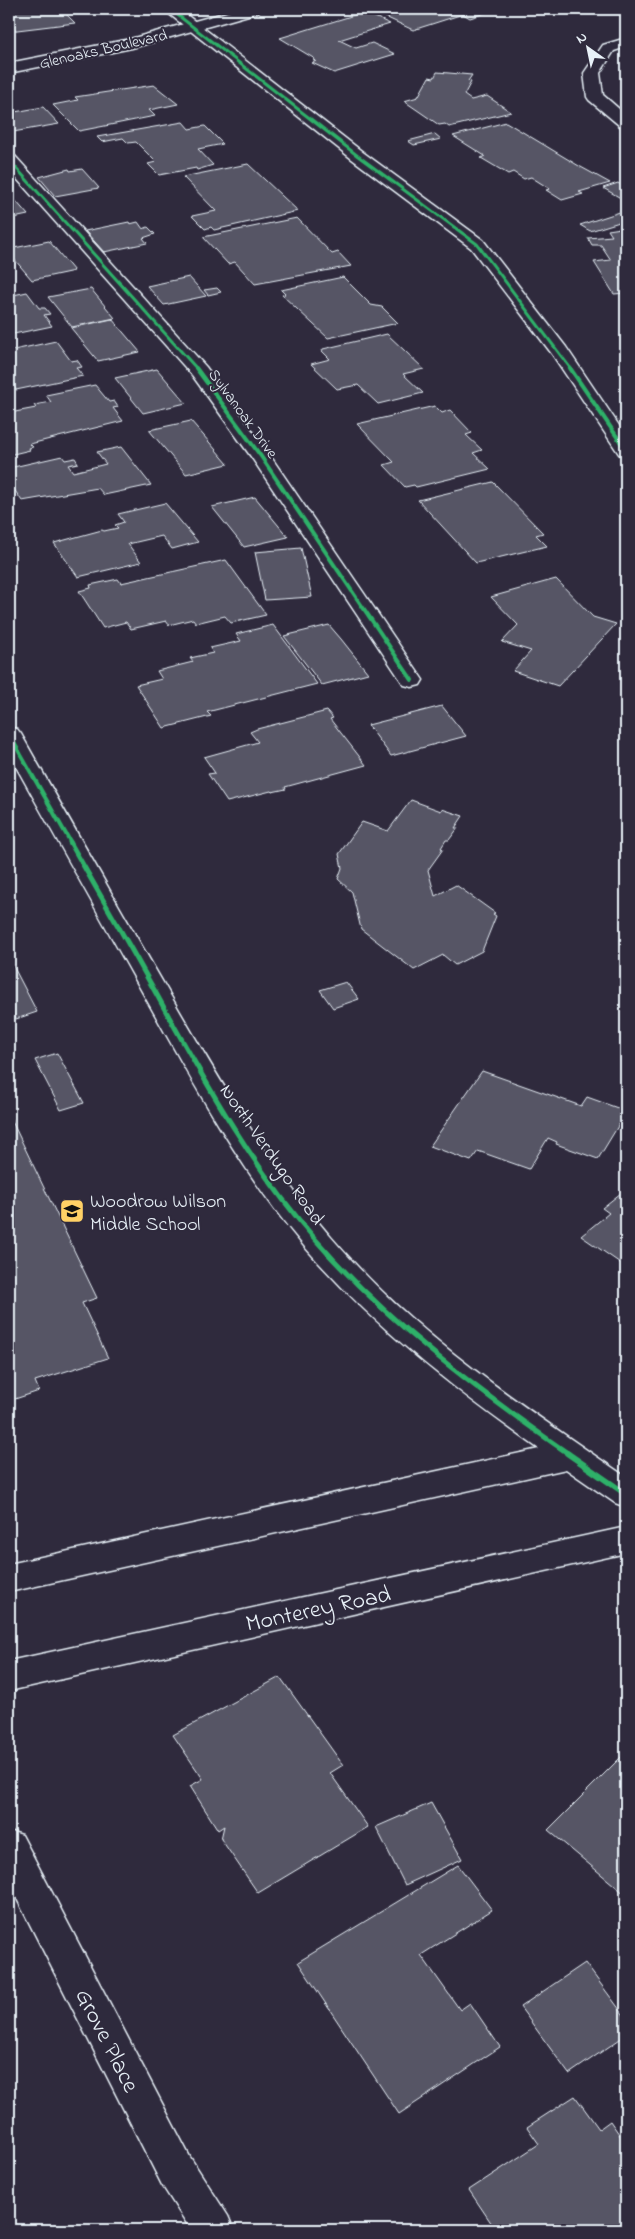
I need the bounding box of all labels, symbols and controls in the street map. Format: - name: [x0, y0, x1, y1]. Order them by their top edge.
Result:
- north arrow: [562, 22, 612, 72]
- street label: Glenoaks Boulevard: [37, 24, 170, 76]
- text: N: [572, 27, 591, 50]
- street label: Sylvanoak Drive: [202, 364, 284, 465]
- street label: North Verdugo Road: [211, 1079, 331, 1232]
- place label: Woodrow Wilson Middle School: [90, 1188, 226, 1240]
- school or university icon: Woodrow Wilson Middle School: [59, 1198, 85, 1224]
- street label: Monterey Road: [243, 1578, 395, 1644]
- street label: Grove Place: [65, 1983, 147, 2099]

